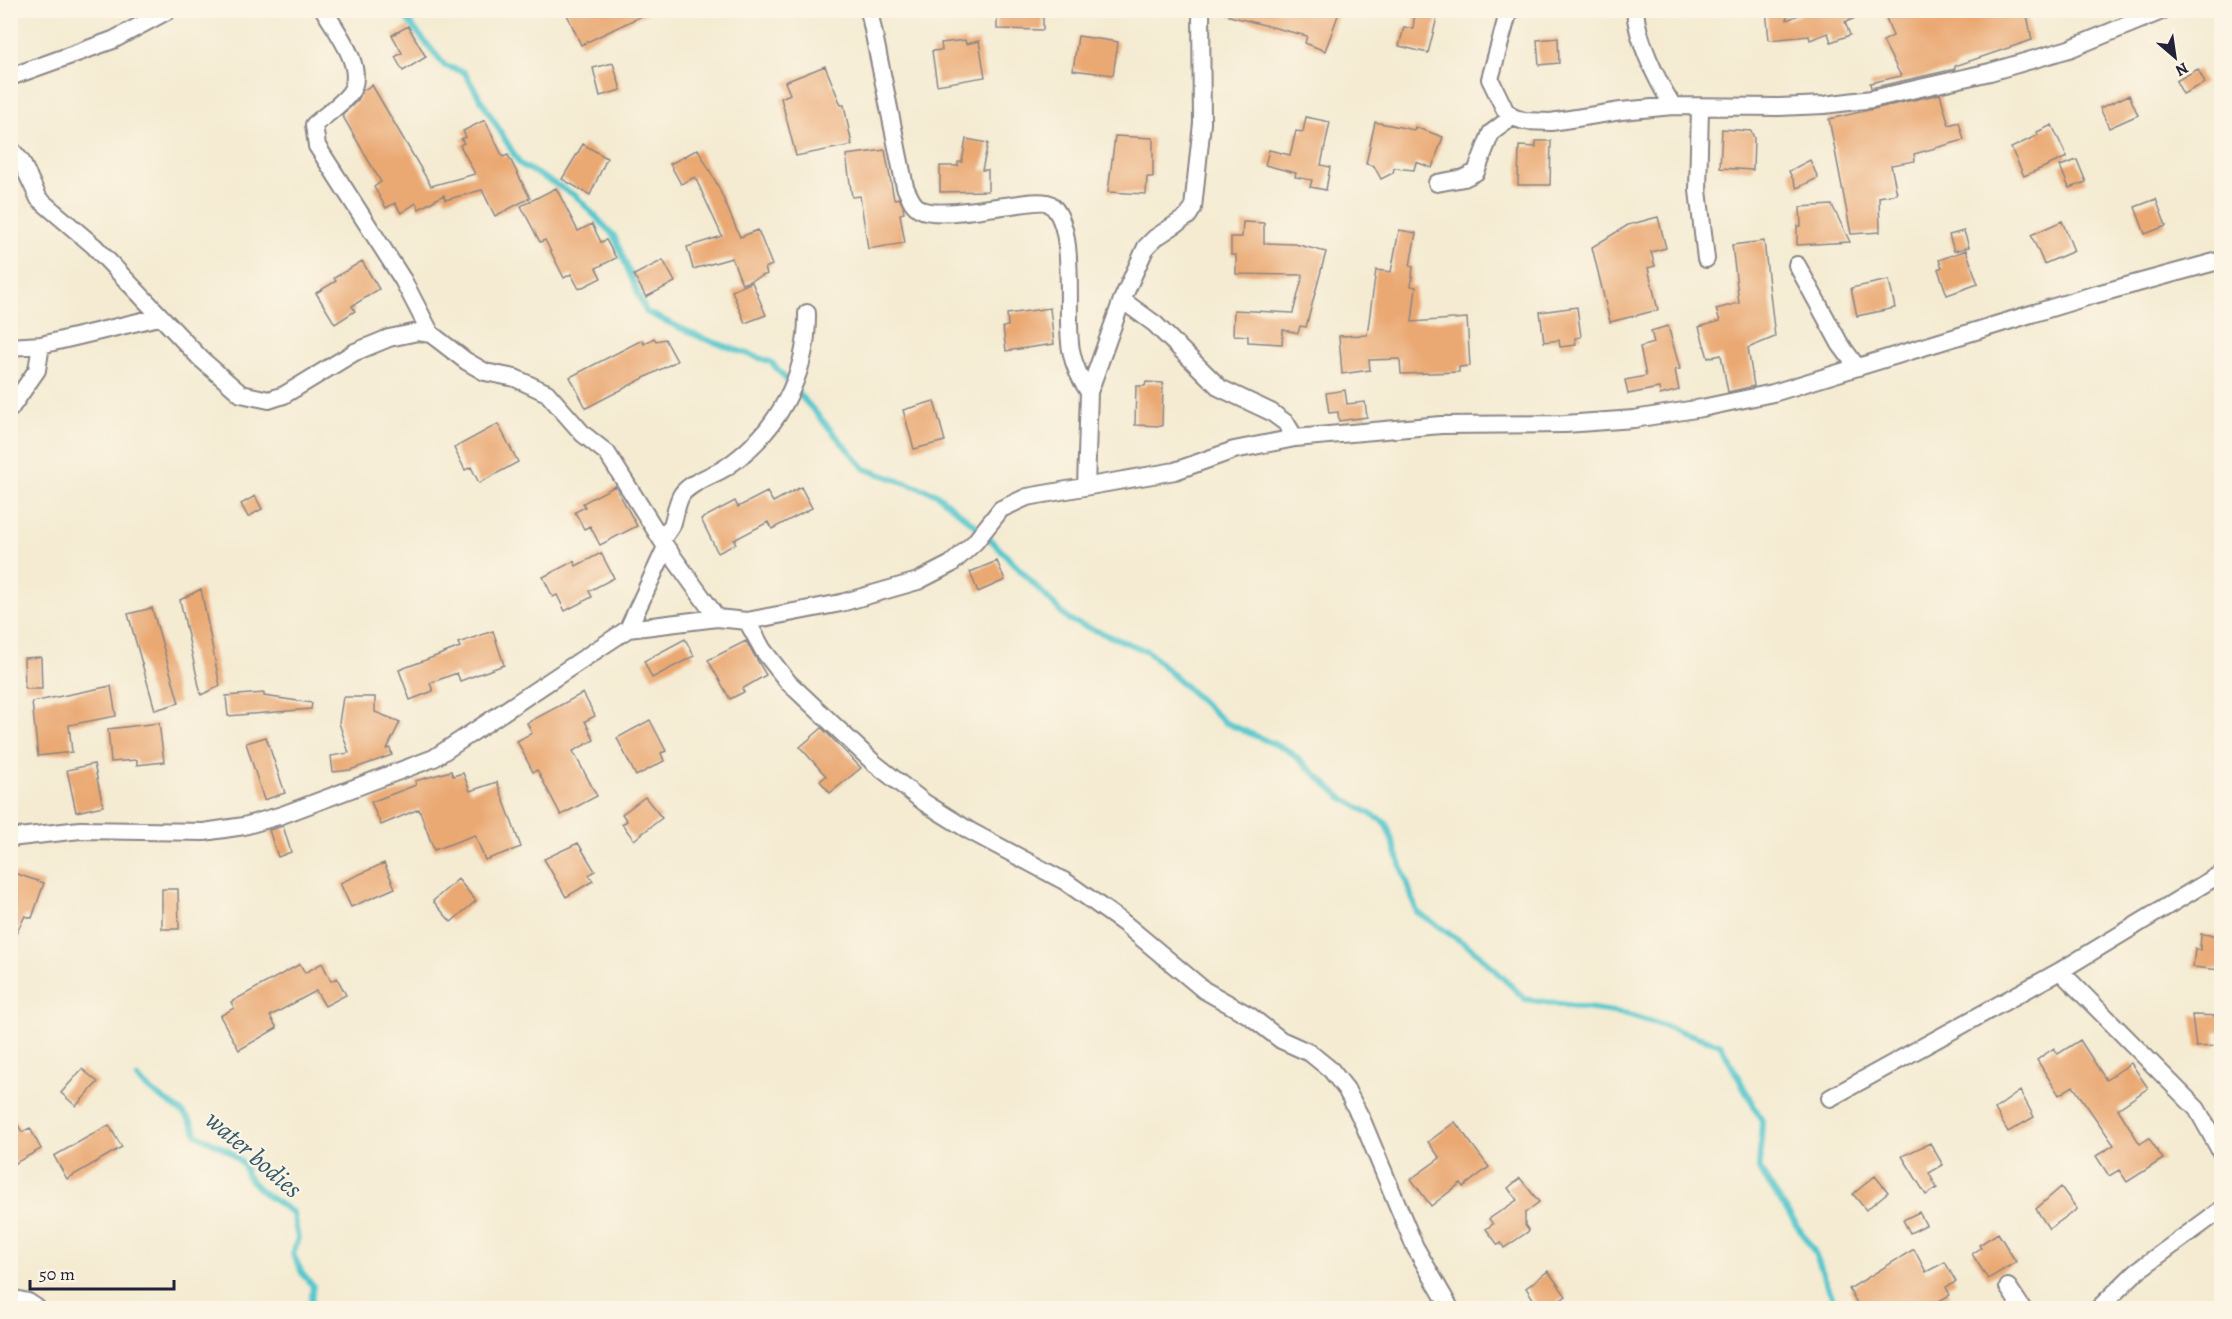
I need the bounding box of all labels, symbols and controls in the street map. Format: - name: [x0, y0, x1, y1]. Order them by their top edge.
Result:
- north arrow: [2145, 27, 2205, 87]
- text: N: [2171, 57, 2192, 82]
- water label: water bodies: [198, 1103, 310, 1206]
- scale bar: [30, 1253, 174, 1291]
- text: 50 m: [39, 1262, 75, 1286]

